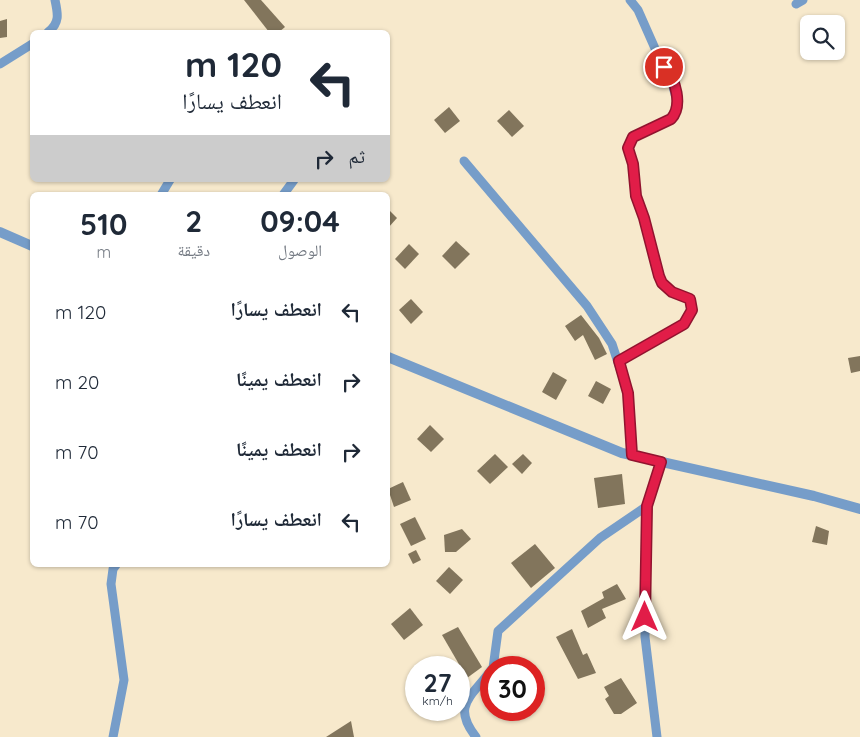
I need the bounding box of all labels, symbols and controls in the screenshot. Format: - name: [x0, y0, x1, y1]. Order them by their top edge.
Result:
- map controls: [800, 15, 845, 60]
- button: search: [800, 15, 845, 60]
- text: 120 m: [185, 42, 282, 86]
- pin: [643, 46, 685, 88]
- icon: left: [300, 50, 365, 115]
- icon: arrive: [650, 53, 678, 81]
- text: انعطف يسارًا: [182, 87, 282, 115]
- text: ثم: [348, 144, 365, 168]
- icon: right: [310, 145, 338, 173]
- text: 2: [185, 202, 202, 240]
- text: 09:04: [260, 202, 340, 240]
- text: 510: [80, 205, 127, 243]
- text: دقيقة: [178, 240, 210, 260]
- text: الوصول: [278, 240, 322, 260]
- text: m: [96, 242, 111, 262]
- text: انعطف يسارًا: [231, 297, 322, 321]
- icon: left: [337, 298, 365, 326]
- text: 120 m: [55, 300, 106, 324]
- text: انعطف يمينًا: [236, 367, 322, 391]
- icon: right: [337, 368, 365, 396]
- text: 20 m: [55, 370, 99, 394]
- text: انعطف يمينًا: [236, 437, 322, 461]
- icon: right: [337, 438, 365, 466]
- text: 70 m: [55, 440, 99, 464]
- text: انعطف يسارًا: [231, 507, 322, 531]
- icon: left: [337, 508, 365, 536]
- text: 70 m: [55, 510, 99, 534]
- position arrow: [618, 590, 670, 642]
- speed limit sign: 30: [480, 656, 545, 721]
- text: 27: [424, 667, 451, 698]
- text: km/h: [422, 693, 453, 708]

